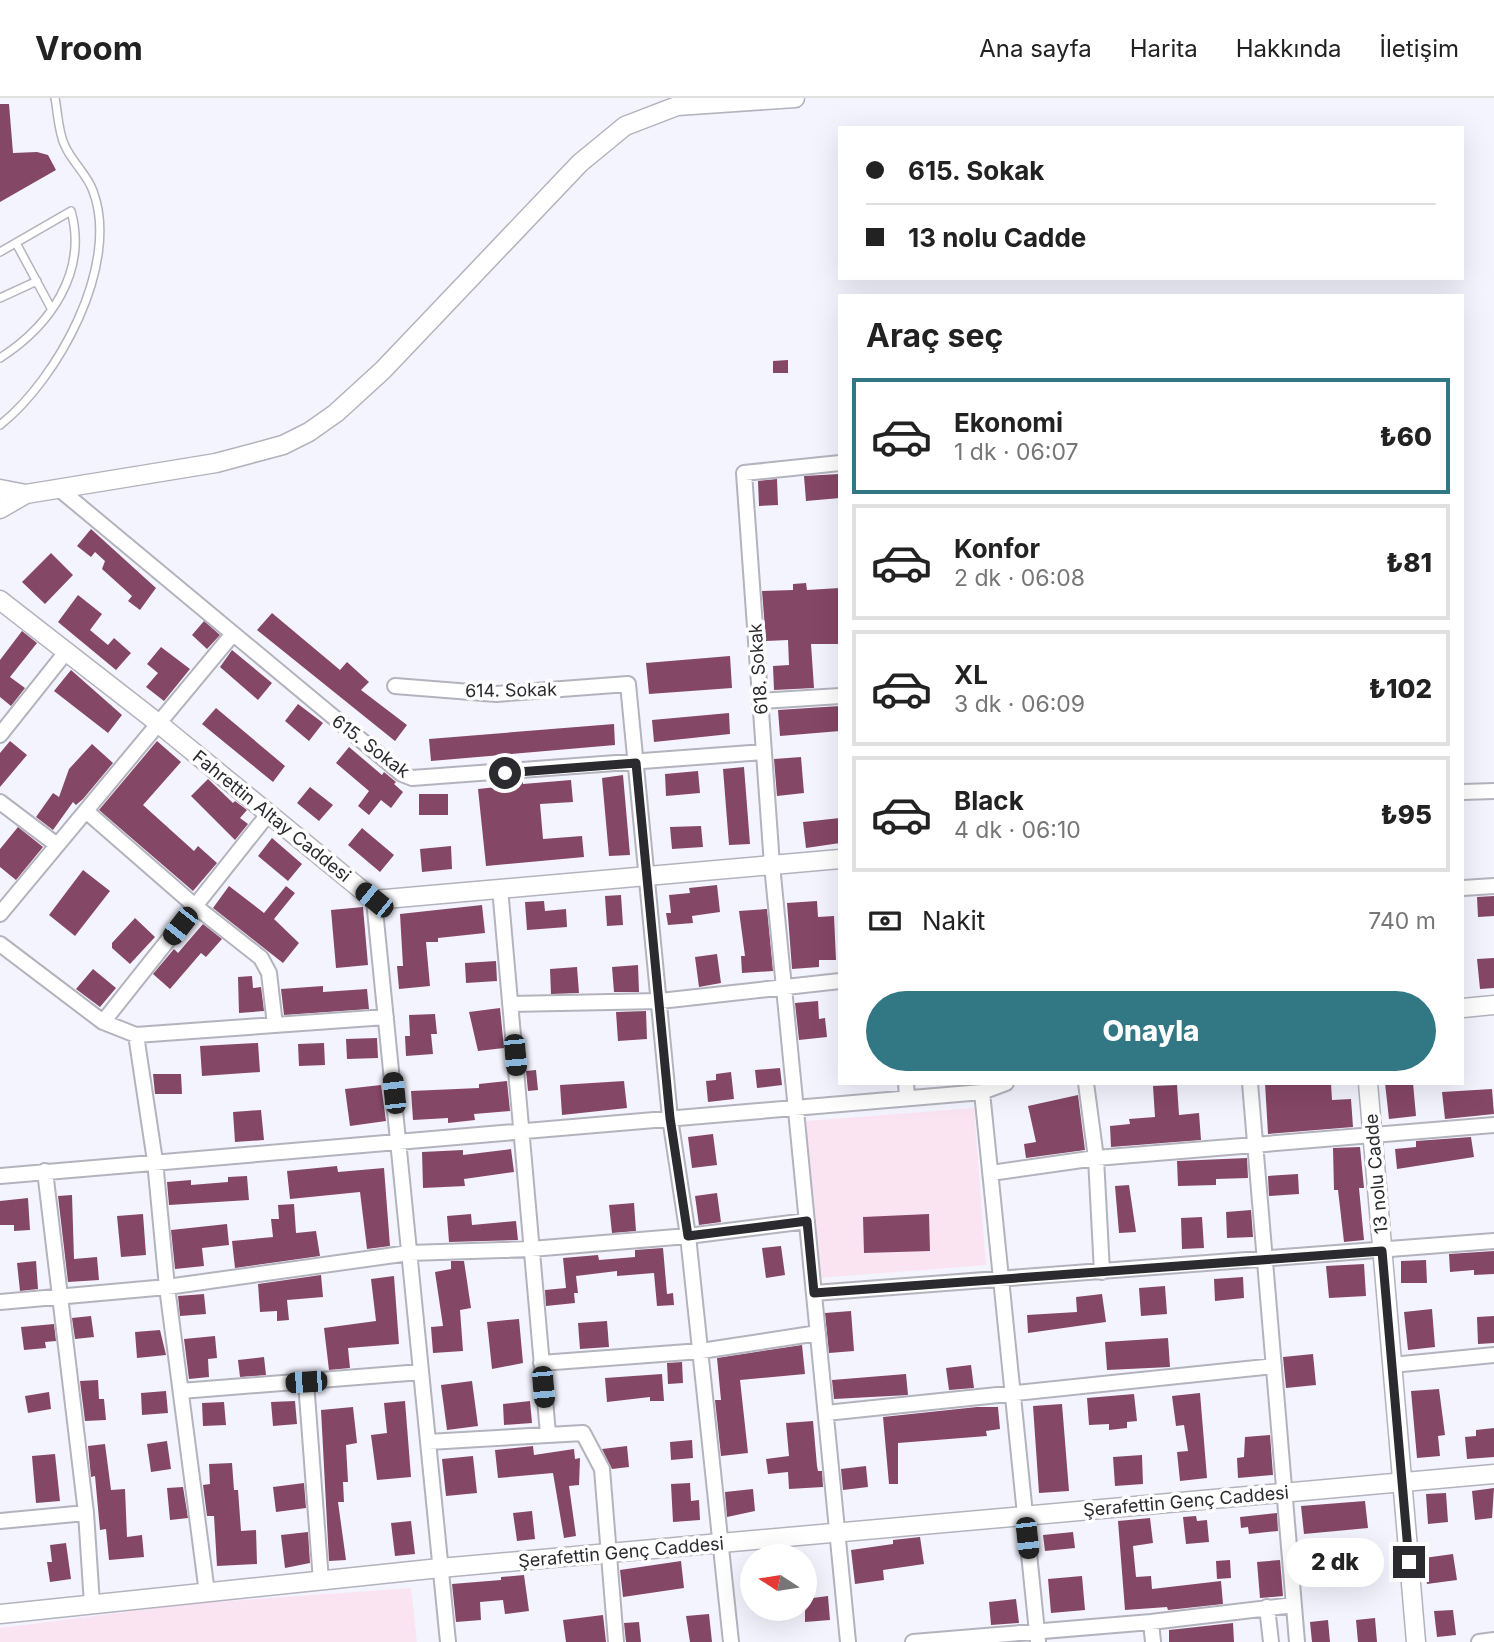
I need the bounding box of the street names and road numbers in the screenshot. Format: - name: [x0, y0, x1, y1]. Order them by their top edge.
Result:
- street label: 618. Sokak: [744, 622, 772, 715]
- street label: 614. Sokak: [465, 679, 557, 701]
- street label: 615. Sokak: [328, 710, 414, 782]
- street label: Fahrettin Altay Caddesi: [189, 746, 355, 886]
- street label: 13 nolu Cadde: [1360, 1113, 1392, 1235]
- street label: Şerafettin Genç Caddesi: [1082, 1482, 1290, 1520]
- street label: Şerafettin Genç Caddesi: [517, 1533, 725, 1571]

